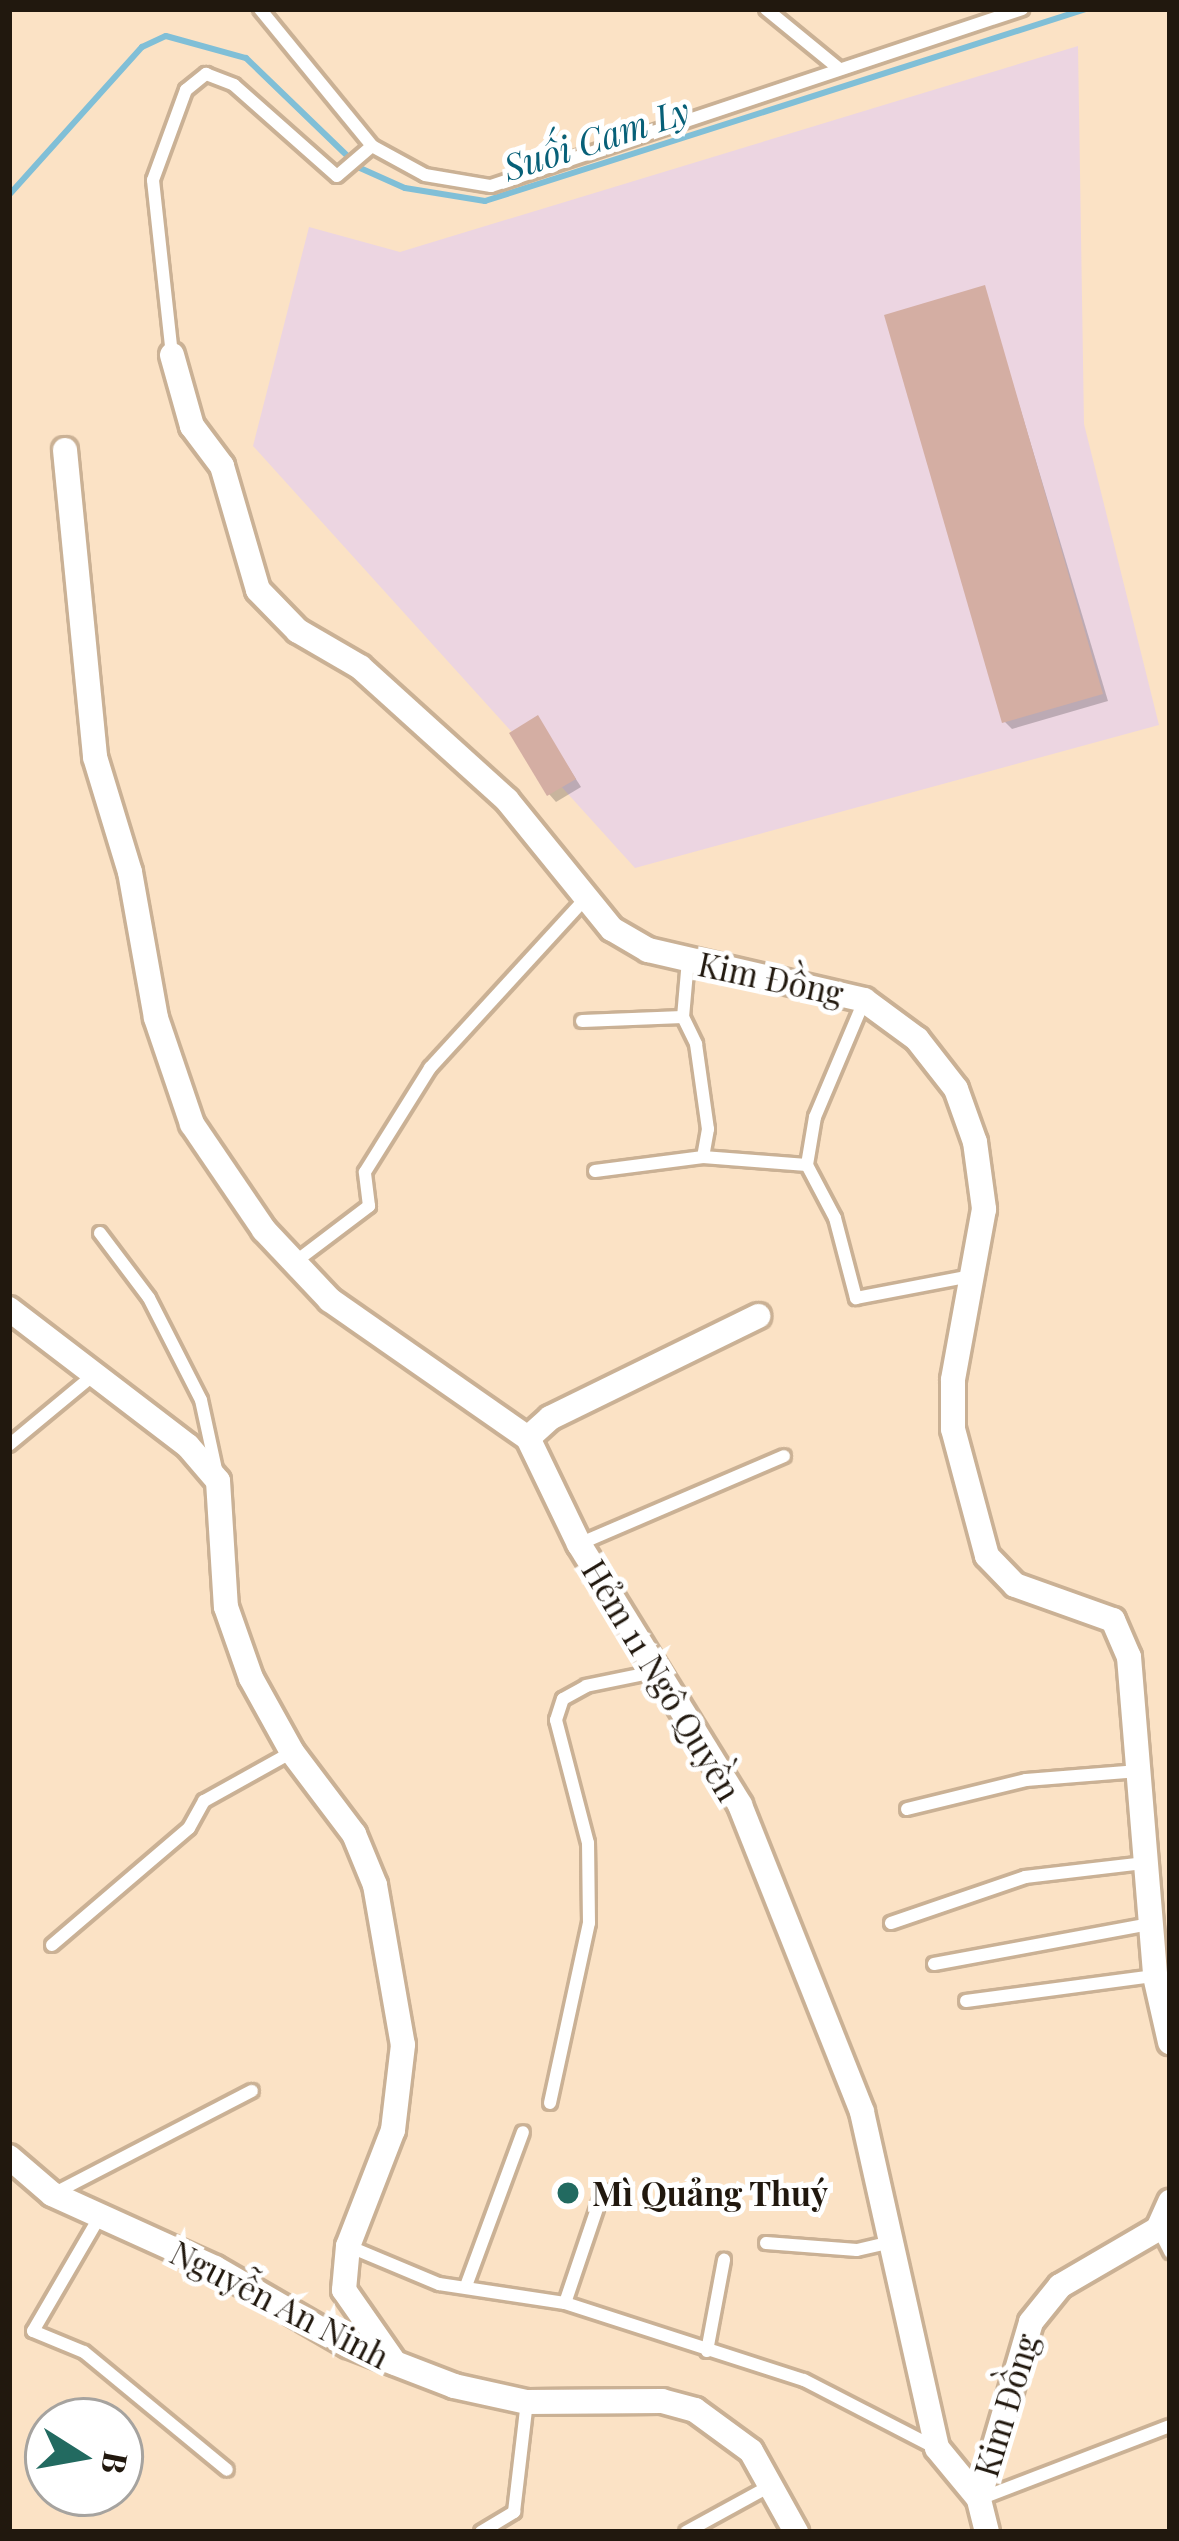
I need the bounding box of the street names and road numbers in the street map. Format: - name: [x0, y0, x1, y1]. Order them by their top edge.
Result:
- street label: Kim Đồng: [695, 943, 847, 1013]
- street label: Hẻm 11 Ngô Quyền: [574, 1552, 750, 1808]
- street label: Nguyễn An Ninh: [164, 2232, 396, 2376]
- street label: Kim Đồng: [965, 2329, 1047, 2481]

